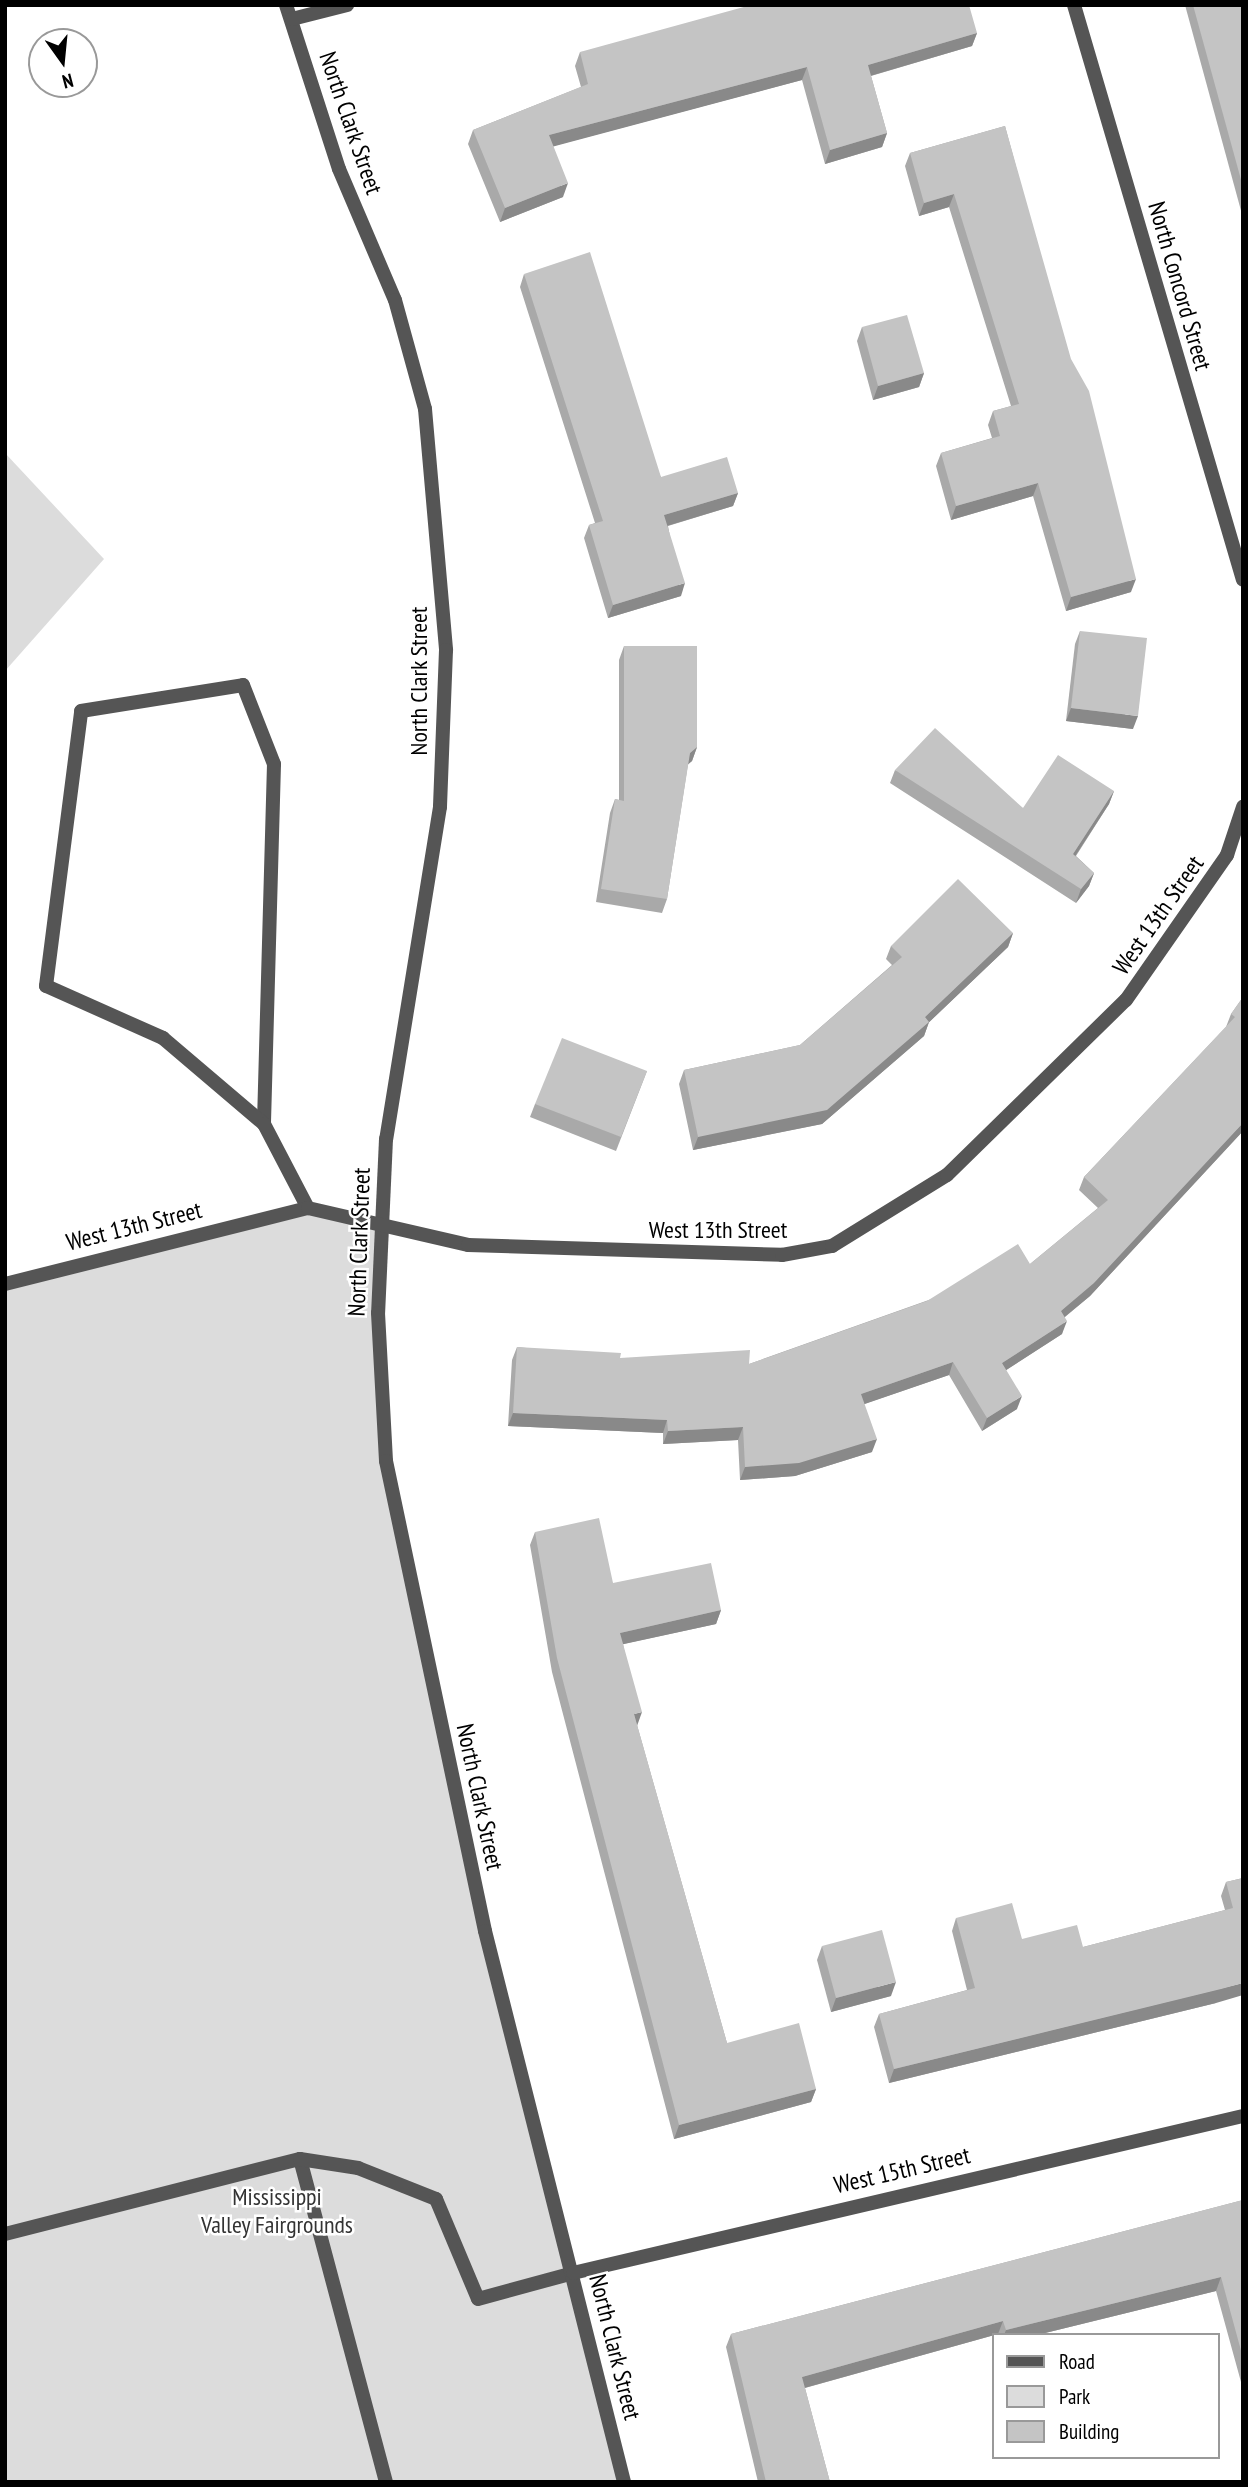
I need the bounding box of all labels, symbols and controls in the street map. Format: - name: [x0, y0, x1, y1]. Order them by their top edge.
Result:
- north arrow: [28, 28, 98, 98]
- street label: North Clark Street: [313, 48, 389, 198]
- text: N: [60, 68, 76, 94]
- street label: North Concord Street: [1142, 198, 1218, 374]
- street label: North Clark Street: [405, 606, 433, 756]
- street label: West 13th Street: [1106, 850, 1210, 980]
- street label: North Clark Street: [342, 1167, 376, 1317]
- street label: West 13th Street: [63, 1195, 205, 1257]
- street label: West 13th Street: [649, 1216, 787, 1244]
- street label: North Clark Street: [450, 1721, 510, 1873]
- street label: West 15th Street: [831, 2140, 973, 2200]
- park label: Mississippi Valley Fairgrounds: [201, 2183, 353, 2239]
- street label: North Clark Street: [583, 2271, 647, 2423]
- legend: [992, 2333, 1220, 2459]
- text: Road: [1059, 2348, 1095, 2375]
- text: Park: [1059, 2383, 1090, 2410]
- text: Building: [1059, 2418, 1119, 2445]

